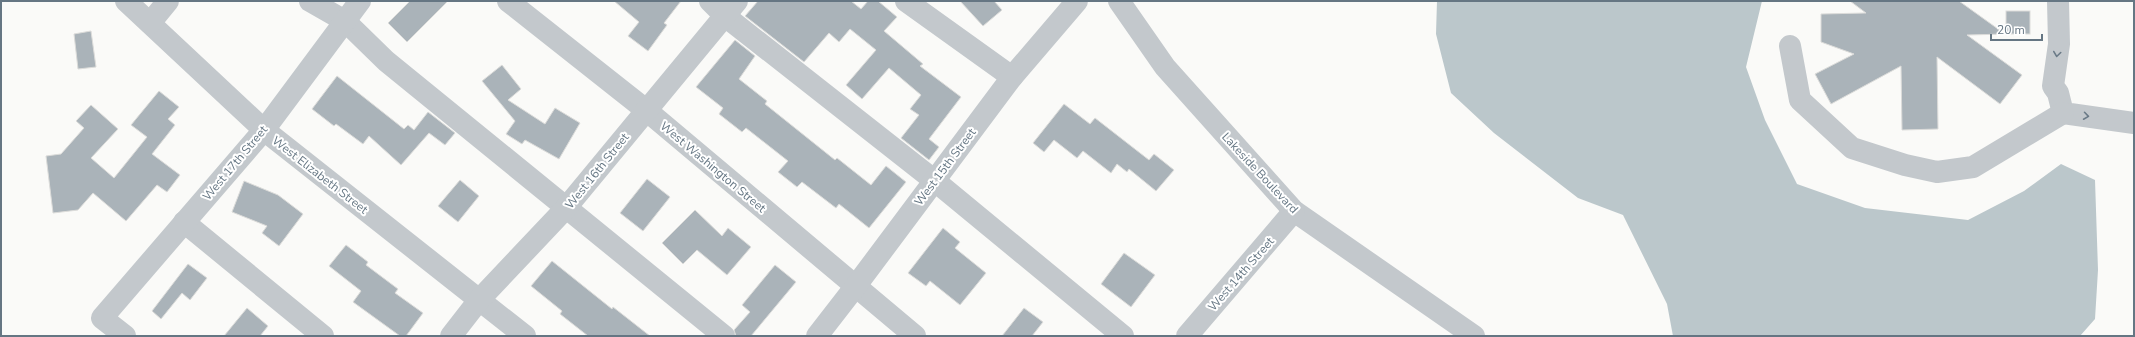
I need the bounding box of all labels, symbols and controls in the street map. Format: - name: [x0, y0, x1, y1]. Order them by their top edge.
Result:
- scale bar: [1991, 16, 2042, 42]
- text: 20 m: [1997, 22, 2025, 38]
- one-way arrow: [2053, 51, 2062, 57]
- one-way arrow: [2083, 112, 2089, 121]
- street label: West Washington Street: [657, 118, 770, 217]
- street label: West 17th Street: [199, 122, 272, 204]
- street label: West 15th Street: [911, 124, 980, 209]
- street label: West 16th Street: [561, 129, 633, 212]
- street label: Lakeside Boulevard: [1218, 129, 1302, 217]
- street label: West Elizabeth Street: [269, 133, 372, 218]
- street label: West 14th Street: [1204, 233, 1278, 314]

